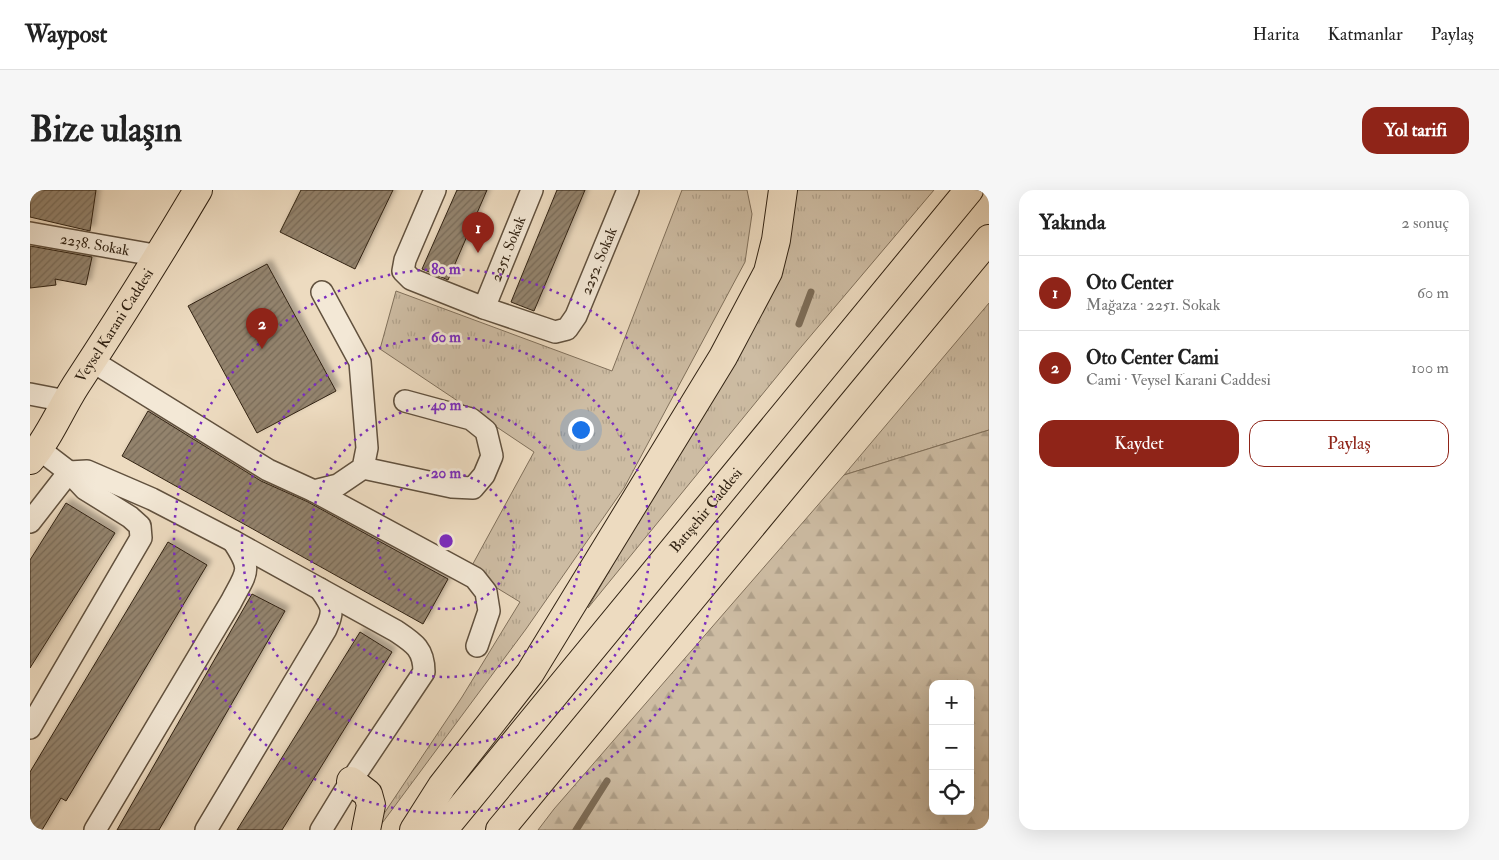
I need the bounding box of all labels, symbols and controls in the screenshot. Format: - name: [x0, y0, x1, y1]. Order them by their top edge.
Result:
- text: Waypost: [25, 19, 107, 50]
- text: Harita: [1253, 23, 1299, 46]
- text: Katmanlar: [1327, 23, 1403, 46]
- text: Paylaş: [1431, 23, 1474, 46]
- button: Yol tarifi: [1362, 107, 1469, 154]
- text: Bize ulaşın: [30, 108, 182, 152]
- text: Yakında: [1039, 209, 1106, 236]
- pin: 1: [462, 212, 494, 253]
- street label: 2251. Sokak: [487, 213, 530, 285]
- text: 2 sonuç: [1401, 213, 1449, 233]
- street label: 2252. Sokak: [577, 224, 622, 298]
- street label: 2238. Sokak: [59, 230, 131, 260]
- text: 80 m: [431, 260, 461, 279]
- street label: Veysel Karani Caddesi: [71, 265, 158, 386]
- text: Oto Center: [1086, 271, 1173, 295]
- text: 1: [1052, 283, 1058, 303]
- text: 60 m: [1417, 283, 1449, 303]
- text: Mağaza · 2251. Sokak: [1086, 295, 1220, 315]
- pin: 2: [246, 308, 278, 349]
- text: 60 m: [431, 328, 461, 347]
- text: Oto Center Cami: [1086, 346, 1219, 370]
- text: 2: [1051, 358, 1059, 378]
- text: 100 m: [1411, 358, 1449, 378]
- text: Cami · Veysel Karani Caddesi: [1086, 370, 1271, 390]
- text: 40 m: [430, 396, 462, 415]
- your location: [568, 417, 594, 443]
- button: Kaydet: [1039, 420, 1239, 467]
- button: Paylaş: [1249, 420, 1449, 467]
- text: 20 m: [431, 464, 461, 483]
- street label: Batışehir Caddesi: [666, 464, 747, 557]
- centre of rings: [437, 532, 455, 550]
- map controls: [929, 680, 974, 815]
- button: +: [929, 680, 974, 725]
- button: −: [929, 725, 974, 770]
- button: locate: [929, 770, 974, 815]

